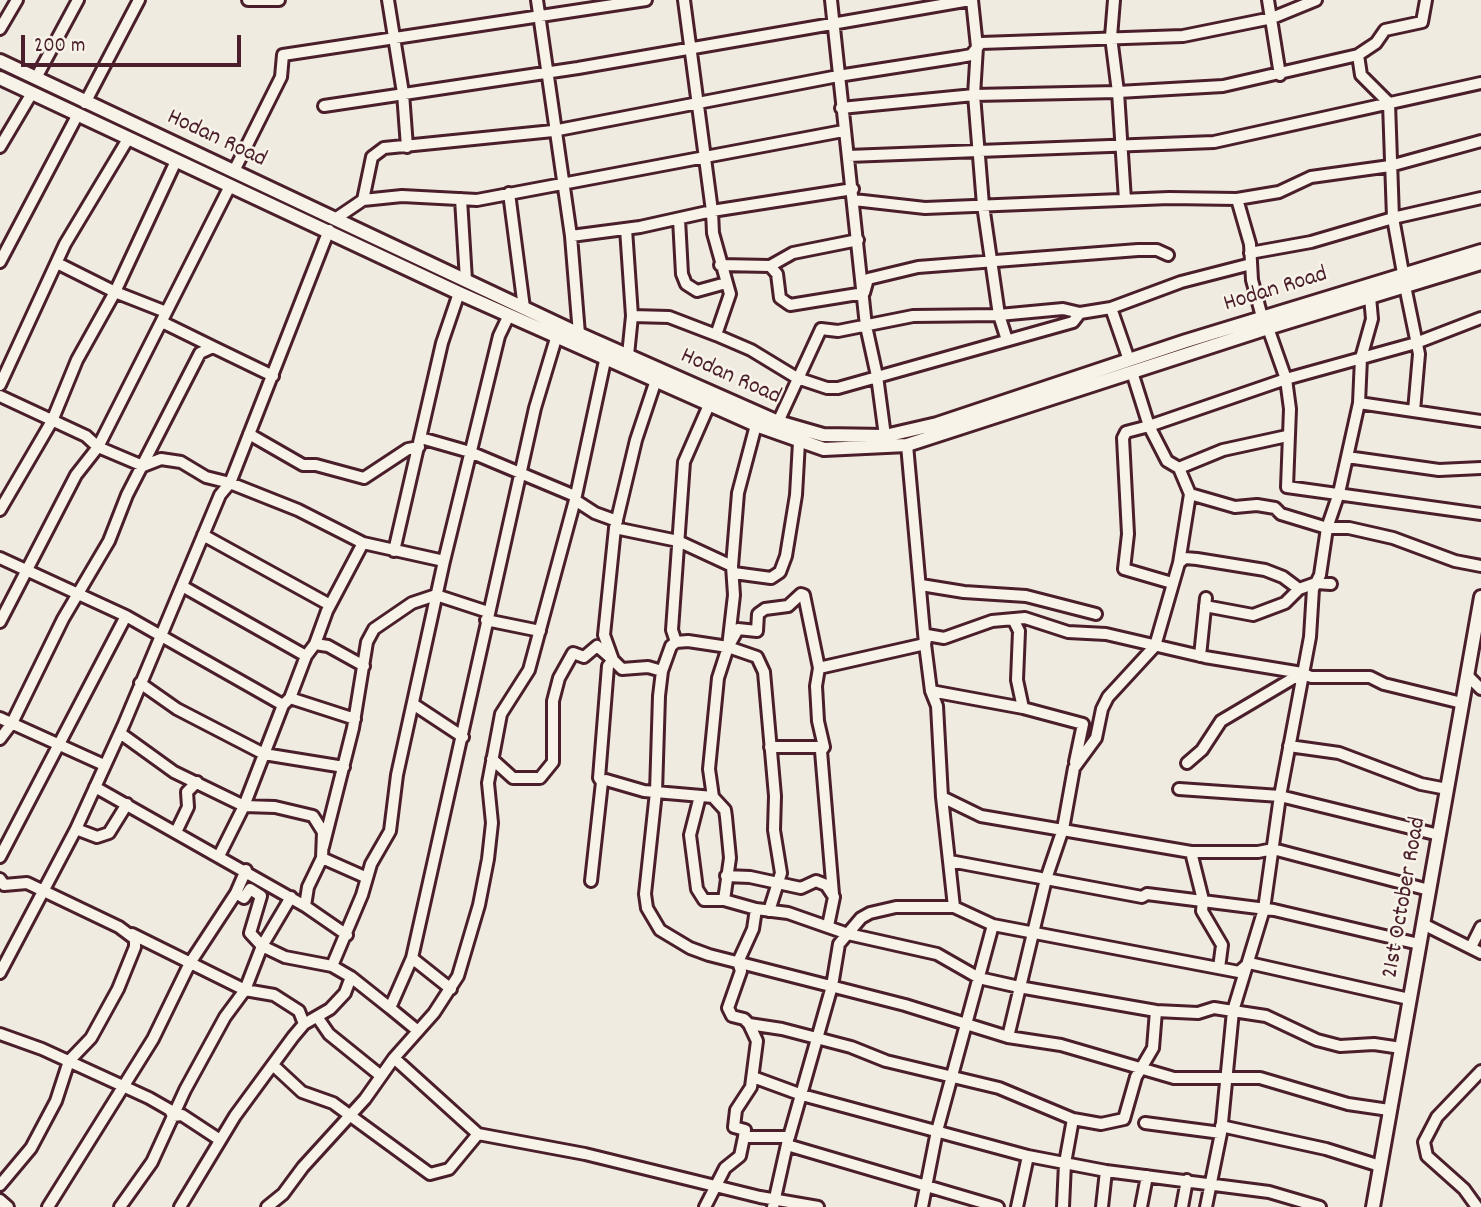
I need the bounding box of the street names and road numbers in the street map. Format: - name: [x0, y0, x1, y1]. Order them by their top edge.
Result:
- street label: Hodan Road: [161, 104, 271, 176]
- street label: Hodan Road: [1221, 262, 1331, 320]
- street label: Hodan Road: [675, 343, 785, 413]
- street label: 21st October Road: [1378, 815, 1434, 981]

